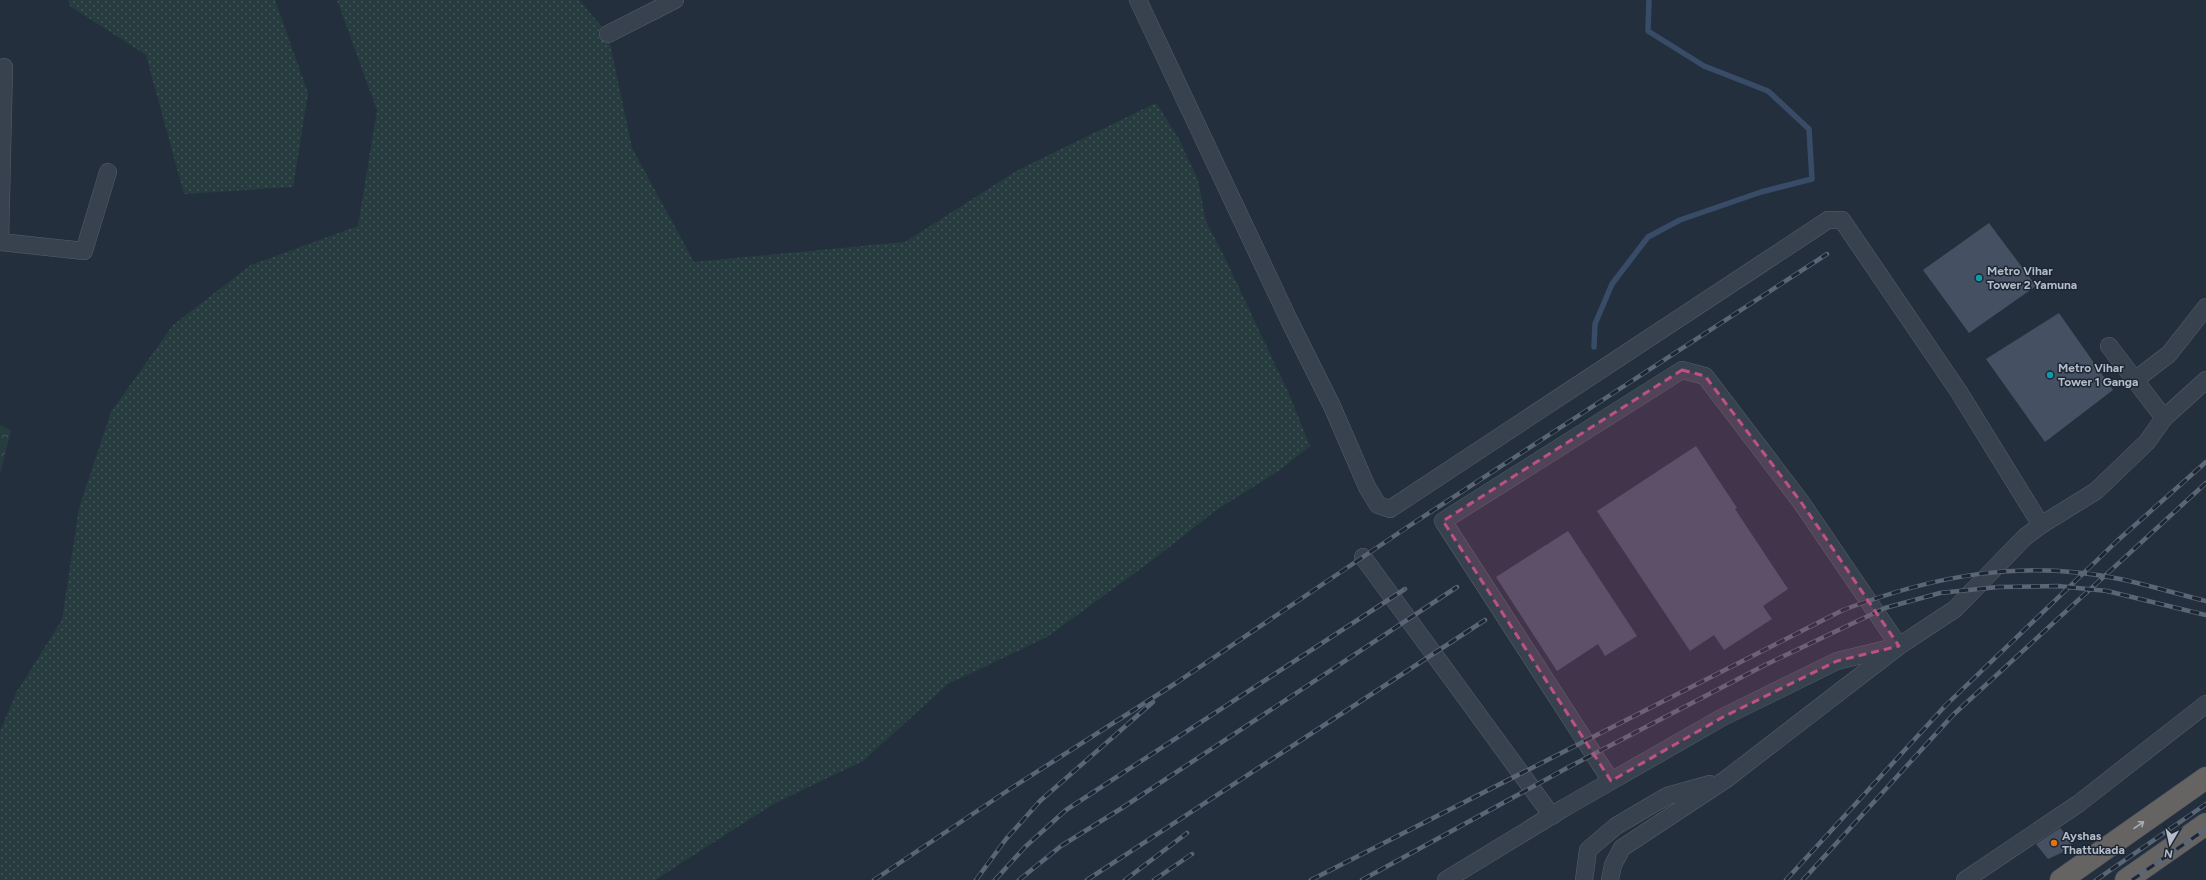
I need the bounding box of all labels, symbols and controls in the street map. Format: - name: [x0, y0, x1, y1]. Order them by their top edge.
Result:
- place label: Metro Vihar Tower 2 Yamuna: [1987, 264, 2077, 292]
- marker: Metro Vihar Tower 2 Yamuna: [1974, 273, 1984, 283]
- place label: Metro Vihar Tower 1 Ganga: [2058, 361, 2138, 389]
- marker: Metro Vihar Tower 1 Ganga: [2045, 370, 2055, 380]
- one-way arrow: [2133, 821, 2144, 829]
- north arrow: [2150, 824, 2190, 864]
- place label: Ayshas Thattukada: [2062, 829, 2125, 857]
- marker: Ayshas Thattukada: [2049, 838, 2059, 848]
- text: N: [2163, 846, 2174, 860]

